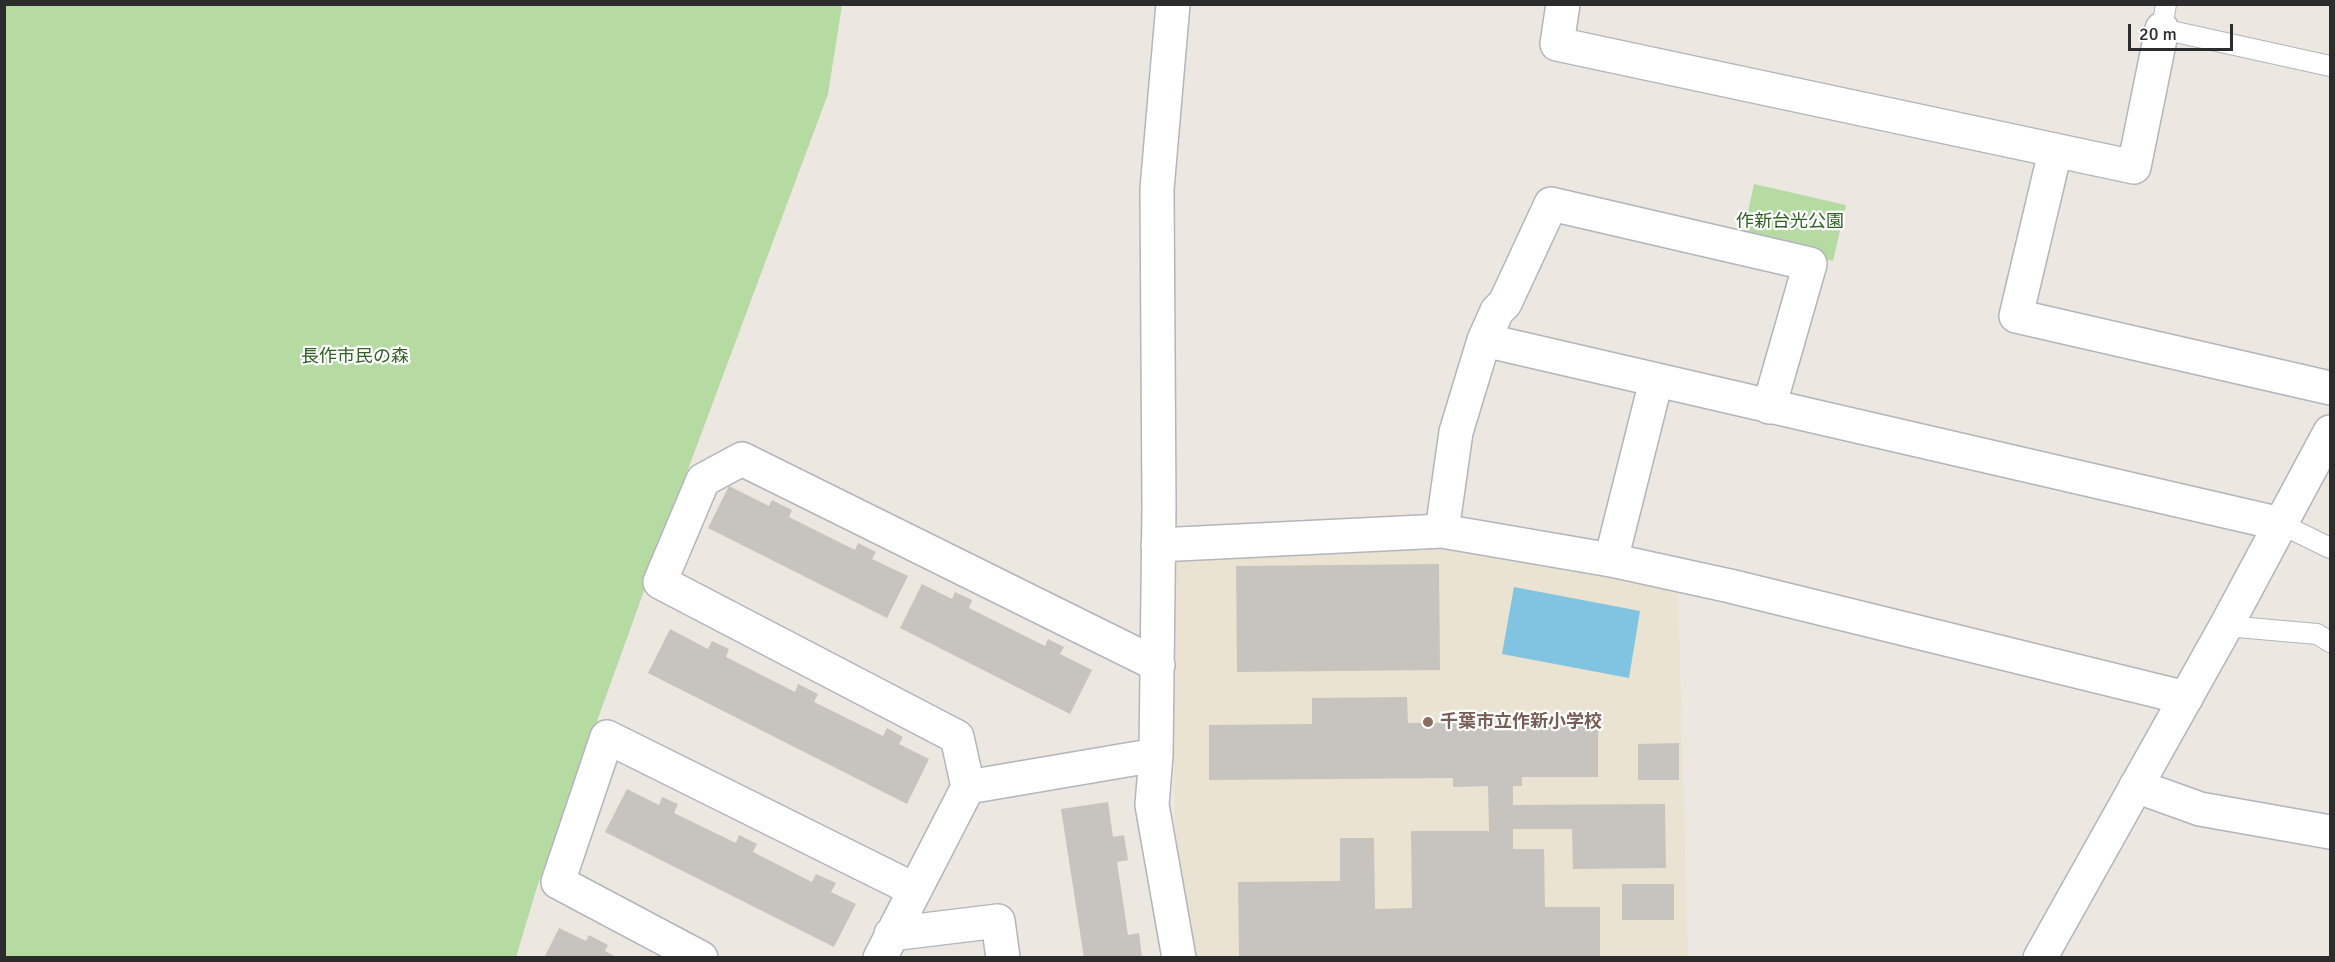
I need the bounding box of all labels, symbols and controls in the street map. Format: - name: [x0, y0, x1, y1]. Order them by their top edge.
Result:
- scale bar: [2131, 12, 2236, 50]
- text: 20 m: [2139, 23, 2177, 45]
- park label: 作新台光公園: [1736, 211, 1844, 233]
- park label: 長作市民の森: [301, 346, 409, 368]
- place label: 千葉市立作新小学校: [1440, 711, 1602, 733]
- marker: 千葉市立作新小学校: [1421, 715, 1435, 729]

